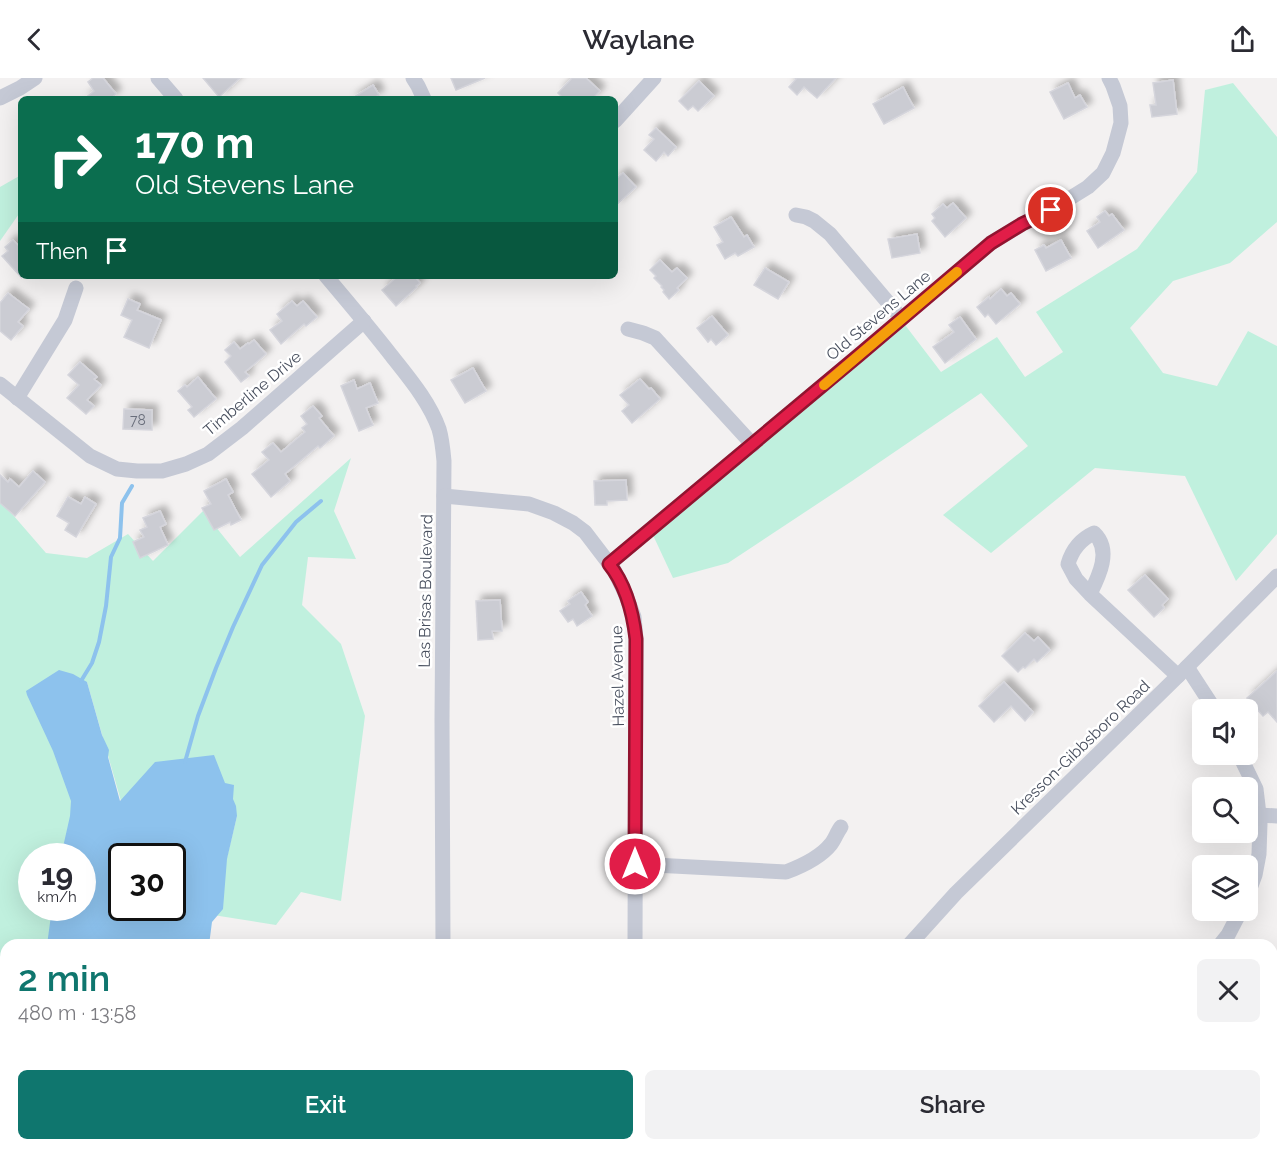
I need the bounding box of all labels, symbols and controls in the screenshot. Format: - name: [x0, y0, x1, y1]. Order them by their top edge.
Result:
- icon: back: [18, 23, 51, 56]
- icon: share: [1226, 23, 1259, 56]
- text: Waylane: [583, 24, 694, 55]
- text: 170 m: [135, 119, 254, 168]
- icon: right: [36, 120, 114, 198]
- text: Old Stevens Lane: [135, 169, 354, 200]
- pin: [1025, 184, 1076, 235]
- icon: arrive: [1034, 193, 1067, 226]
- icon: arrive: [100, 234, 133, 267]
- text: Then: [36, 238, 88, 264]
- street label: Old Stevens Lane: [822, 266, 934, 364]
- street label: Timberline Drive: [200, 347, 305, 440]
- house number: 78: [130, 412, 146, 428]
- street label: Las Brisas Boulevard: [415, 514, 436, 668]
- street label: Hazel Avenue: [607, 625, 628, 727]
- street label: Kresson-Gibbsboro Road: [1007, 676, 1154, 819]
- map controls: [1192, 699, 1258, 921]
- button: sound: [1192, 699, 1258, 765]
- button: search: [1192, 777, 1258, 843]
- position arrow: [603, 832, 667, 896]
- speed limit sign: 30: [108, 843, 186, 921]
- button: layers: [1192, 855, 1258, 921]
- text: 19: [41, 857, 73, 892]
- text: km/h: [37, 888, 77, 906]
- text: 2 min: [18, 957, 110, 999]
- button: close: [1197, 959, 1260, 1022]
- text: 480 m · 13:58: [18, 1001, 136, 1025]
- button: Exit: [18, 1070, 633, 1139]
- button: Share: [645, 1070, 1260, 1139]

